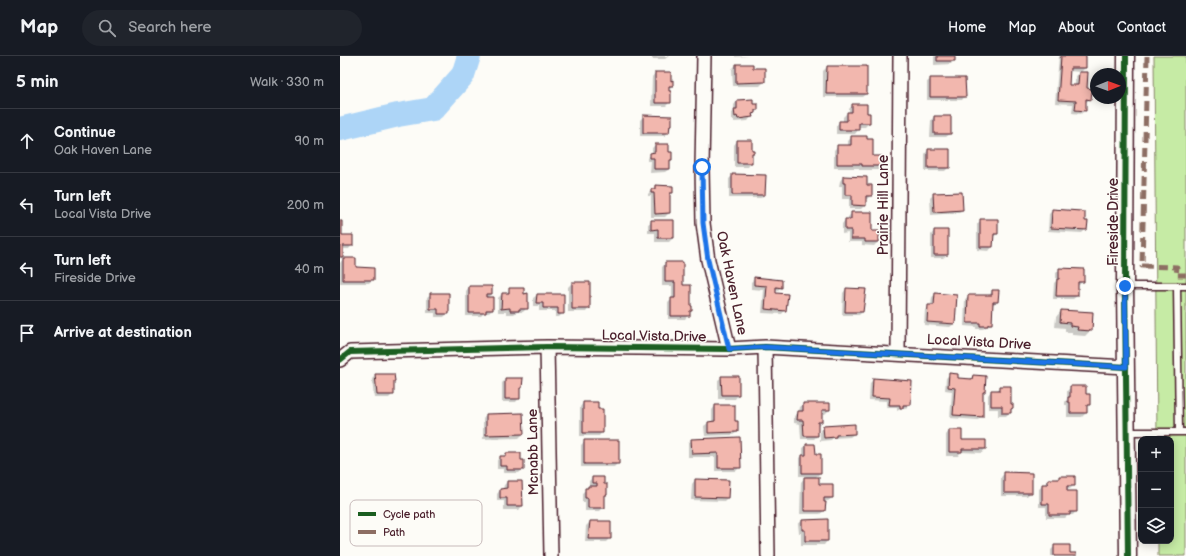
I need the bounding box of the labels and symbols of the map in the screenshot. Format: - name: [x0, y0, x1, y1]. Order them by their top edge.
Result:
- north arrow: [1090, 68, 1126, 104]
- street label: Prairie Hill Lane: [875, 155, 892, 255]
- route start: [693, 158, 711, 176]
- street label: Fireside Drive: [1105, 178, 1122, 266]
- street label: Oak Haven Lane: [713, 230, 751, 336]
- route end: [1116, 277, 1134, 295]
- street label: Local Vista Drive: [601, 327, 707, 345]
- street label: Local Vista Drive: [926, 331, 1032, 353]
- street label: Mcnabb Lane: [524, 409, 542, 495]
- legend: [350, 500, 482, 546]
- text: Cycle path: [383, 508, 435, 521]
- text: Path: [383, 526, 405, 539]

